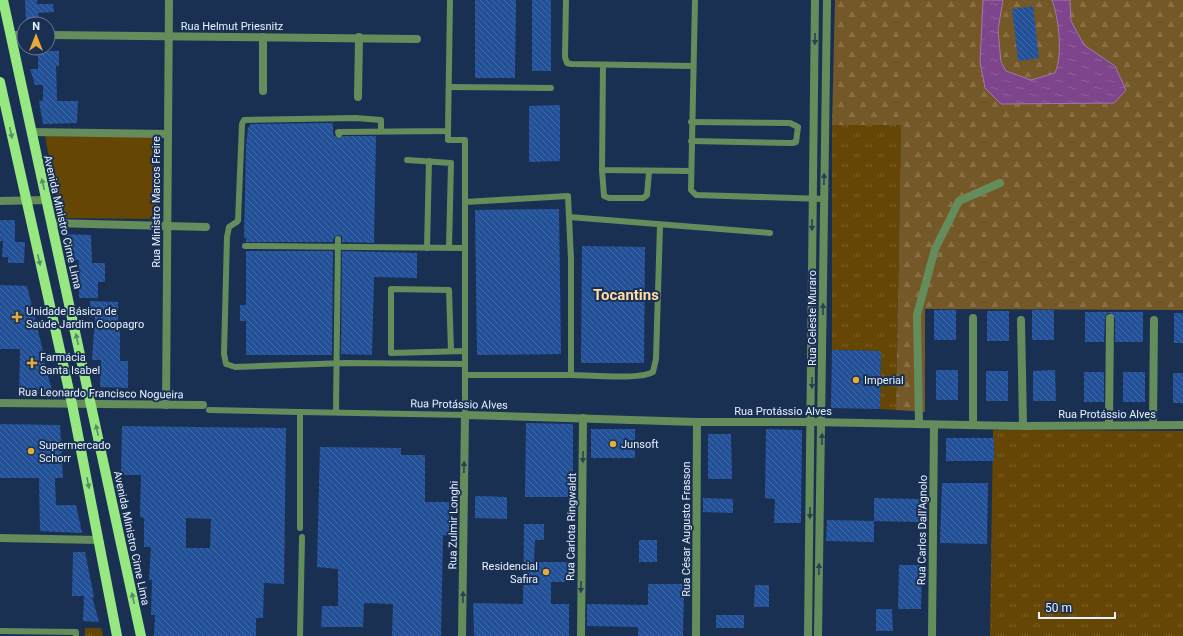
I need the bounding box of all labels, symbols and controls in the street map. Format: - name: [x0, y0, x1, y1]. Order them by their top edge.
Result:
- north arrow: [16, 16, 56, 56]
- text: N: [32, 20, 40, 33]
- street label: Rua Helmut Priesnitz: [181, 20, 284, 33]
- one-way arrow: [812, 33, 818, 46]
- one-way arrow: [9, 127, 15, 140]
- street label: Rua Ministro Marcos Freire: [150, 136, 163, 268]
- street label: Avenida Ministro Cirne Lima: [41, 154, 84, 290]
- one-way arrow: [821, 172, 827, 185]
- one-way arrow: [40, 178, 46, 190]
- one-way arrow: [809, 219, 815, 232]
- one-way arrow: [37, 254, 43, 267]
- street label: Rua Celeste Muraro: [806, 270, 819, 366]
- district label: Tocantins: [593, 286, 659, 304]
- one-way arrow: [820, 302, 826, 315]
- place label: Unidade Básica de Saúde Jardim Coopagro: [26, 305, 144, 331]
- marker: Unidade Básica de Saúde Jardim Coopagro: [11, 311, 23, 323]
- one-way arrow: [74, 332, 80, 345]
- place label: Farmácia Santa Isabel: [40, 351, 100, 377]
- marker: Farmácia Santa Isabel: [27, 358, 37, 368]
- place label: Imperial: [864, 374, 904, 387]
- marker: Imperial: [851, 375, 861, 385]
- one-way arrow: [809, 377, 815, 390]
- street label: Rua Leonardo Francisco Nogueira: [18, 386, 184, 401]
- street label: Rua Protássio Alves: [410, 397, 508, 412]
- street label: Rua Protássio Alves: [734, 405, 832, 418]
- street label: Rua Protássio Alves: [1058, 408, 1156, 421]
- one-way arrow: [93, 424, 99, 436]
- one-way arrow: [819, 432, 825, 445]
- place label: Junsoft: [621, 438, 659, 451]
- place label: Supermercado Schorr: [39, 439, 111, 465]
- marker: Junsoft: [608, 439, 618, 449]
- marker: Supermercado Schorr: [26, 446, 36, 456]
- one-way arrow: [580, 451, 586, 464]
- one-way arrow: [461, 461, 468, 473]
- street label: Rua César Augusto Frasson: [680, 461, 693, 597]
- street label: Avenida Ministro Cirne Lima: [111, 470, 152, 606]
- street label: Rua Carlota Ringwaldt: [564, 472, 579, 581]
- street label: Rua Carlos Dall'Agnolo: [915, 475, 930, 585]
- one-way arrow: [85, 477, 91, 489]
- street label: Rua Zulmir Longhi: [446, 481, 461, 569]
- one-way arrow: [807, 507, 813, 520]
- place label: Residencial Safira: [482, 560, 538, 586]
- one-way arrow: [816, 562, 822, 575]
- marker: Residencial Safira: [541, 567, 551, 577]
- one-way arrow: [578, 581, 584, 594]
- one-way arrow: [460, 590, 466, 603]
- one-way arrow: [129, 592, 135, 604]
- scale bar: [1039, 594, 1115, 620]
- text: 50 m: [1045, 601, 1072, 615]

